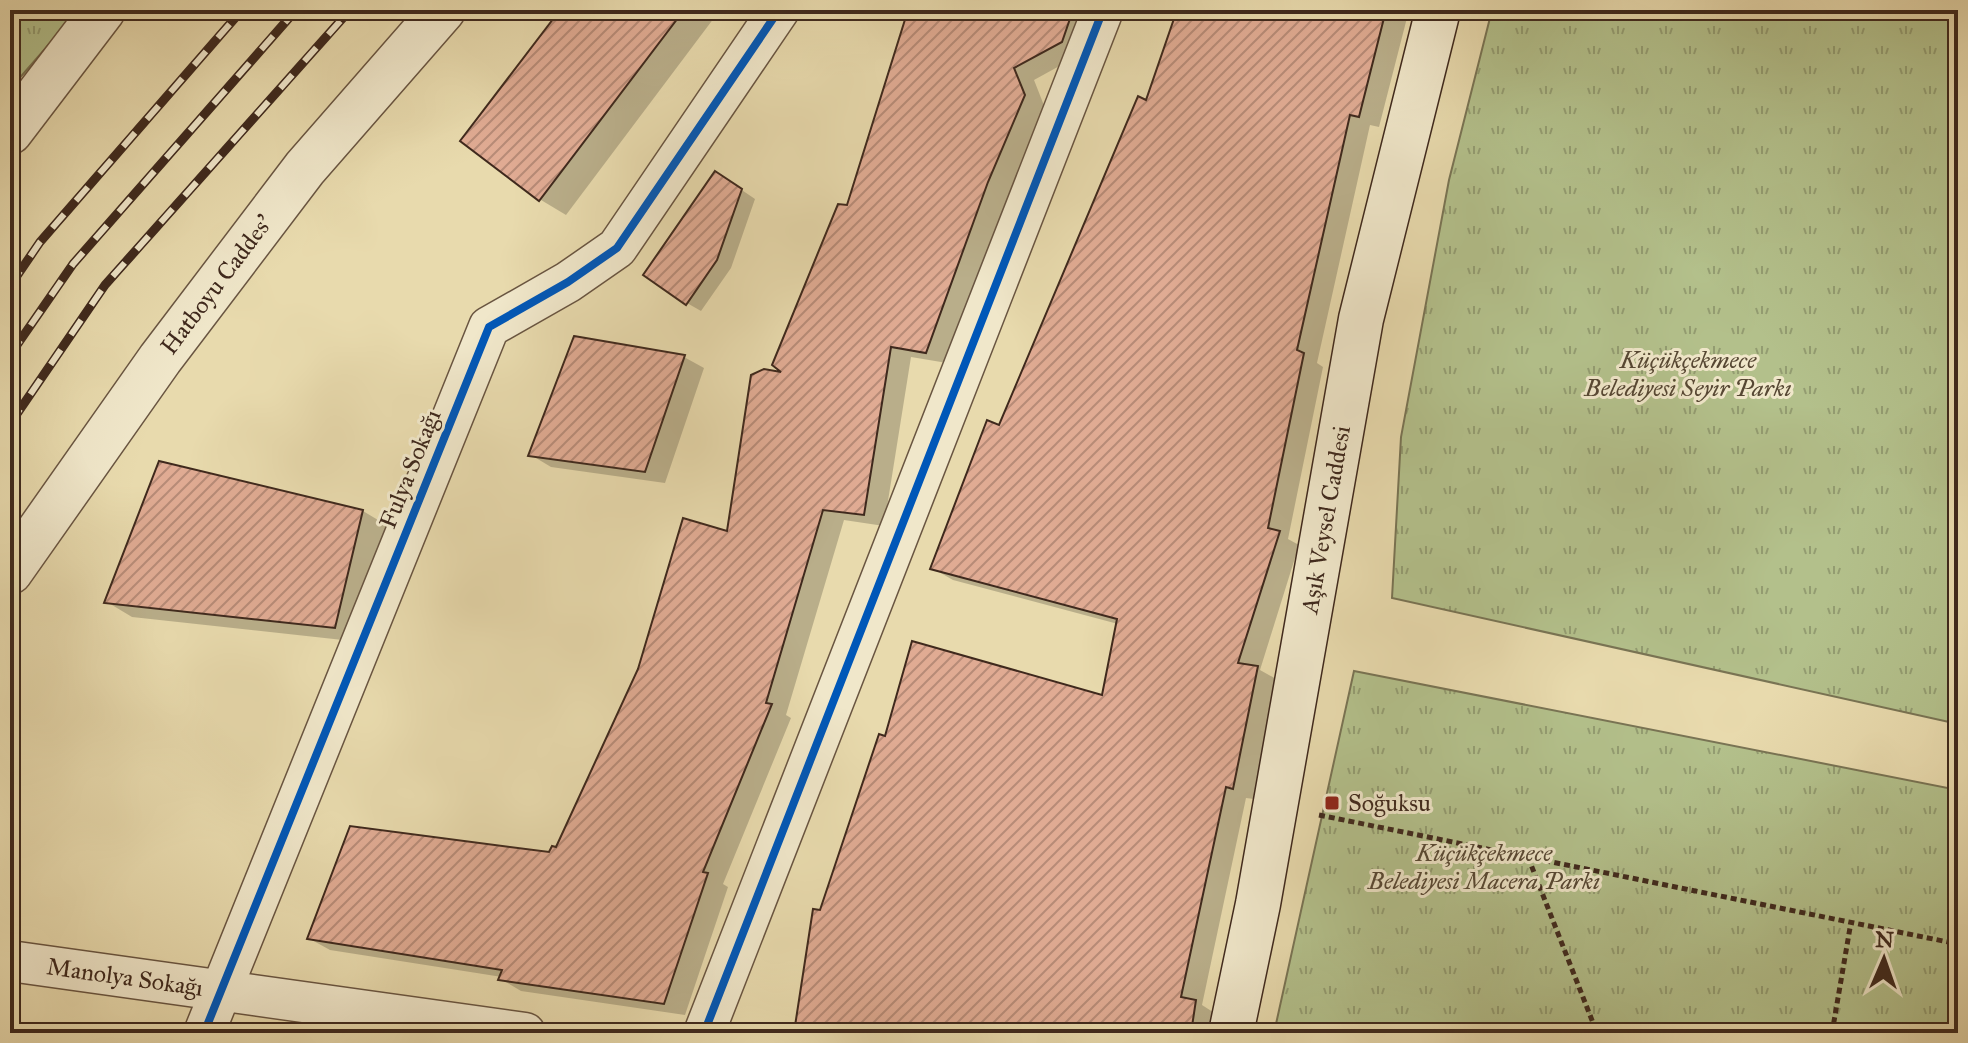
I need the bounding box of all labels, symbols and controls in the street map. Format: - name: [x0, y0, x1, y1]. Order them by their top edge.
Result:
- street label: Hatboyu Caddes': [154, 209, 279, 360]
- park label: Küçükçekmece Belediyesi Seyir Parkı: [1584, 345, 1791, 403]
- street label: Fulya Sokağı: [373, 405, 448, 533]
- street label: Aşık Veysel Caddesi: [1294, 423, 1357, 617]
- place label: Soğuksu: [1348, 788, 1431, 818]
- marker: Soğuksu: [1323, 794, 1341, 812]
- park label: Küçükçekmece Belediyesi Macera Parkı: [1367, 838, 1600, 896]
- north arrow: [1844, 919, 1924, 999]
- text: N: [1875, 926, 1895, 953]
- street label: Manolya Sokağı: [45, 951, 205, 1003]

